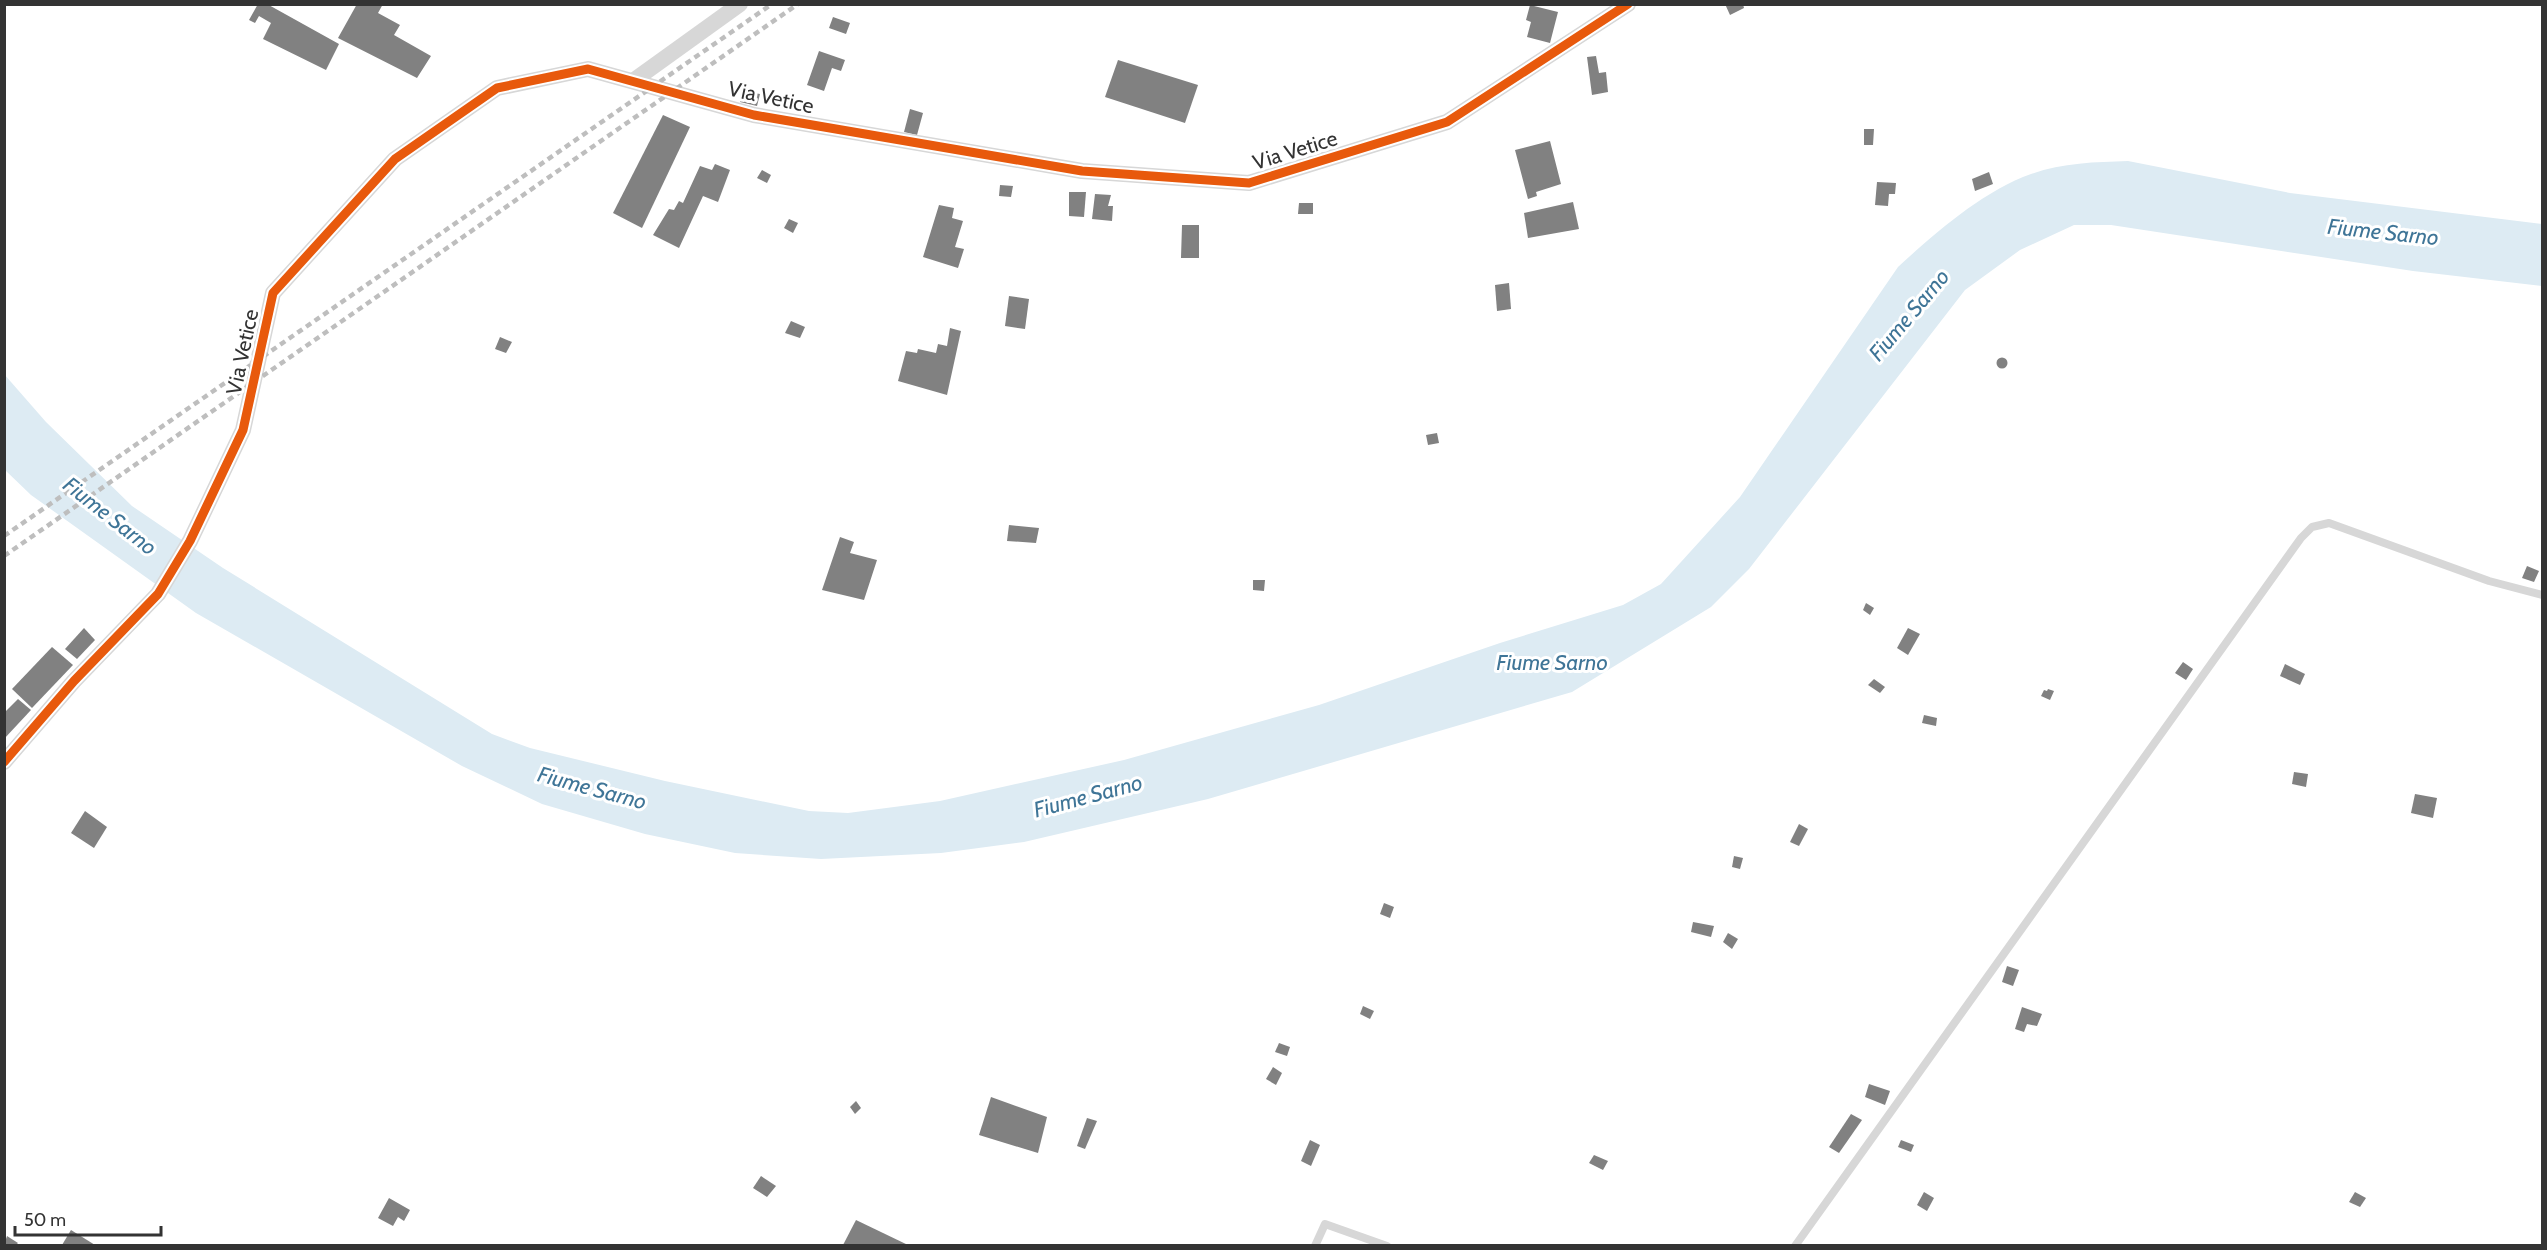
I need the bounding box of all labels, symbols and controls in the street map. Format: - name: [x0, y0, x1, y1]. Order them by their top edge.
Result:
- street label: Via Vetice: [726, 76, 816, 118]
- street label: Via Vetice: [1250, 125, 1340, 175]
- water label: Fiume Sarno: [2326, 213, 2440, 251]
- water label: Fiume Sarno: [1863, 264, 1955, 366]
- street label: Via Vetice: [221, 307, 263, 397]
- water label: Fiume Sarno: [58, 471, 162, 561]
- water label: Fiume Sarno: [1496, 649, 1608, 676]
- water label: Fiume Sarno: [535, 761, 649, 815]
- water label: Fiume Sarno: [1031, 769, 1145, 823]
- scale bar: [15, 1199, 160, 1237]
- text: 50 m: [24, 1209, 66, 1231]

